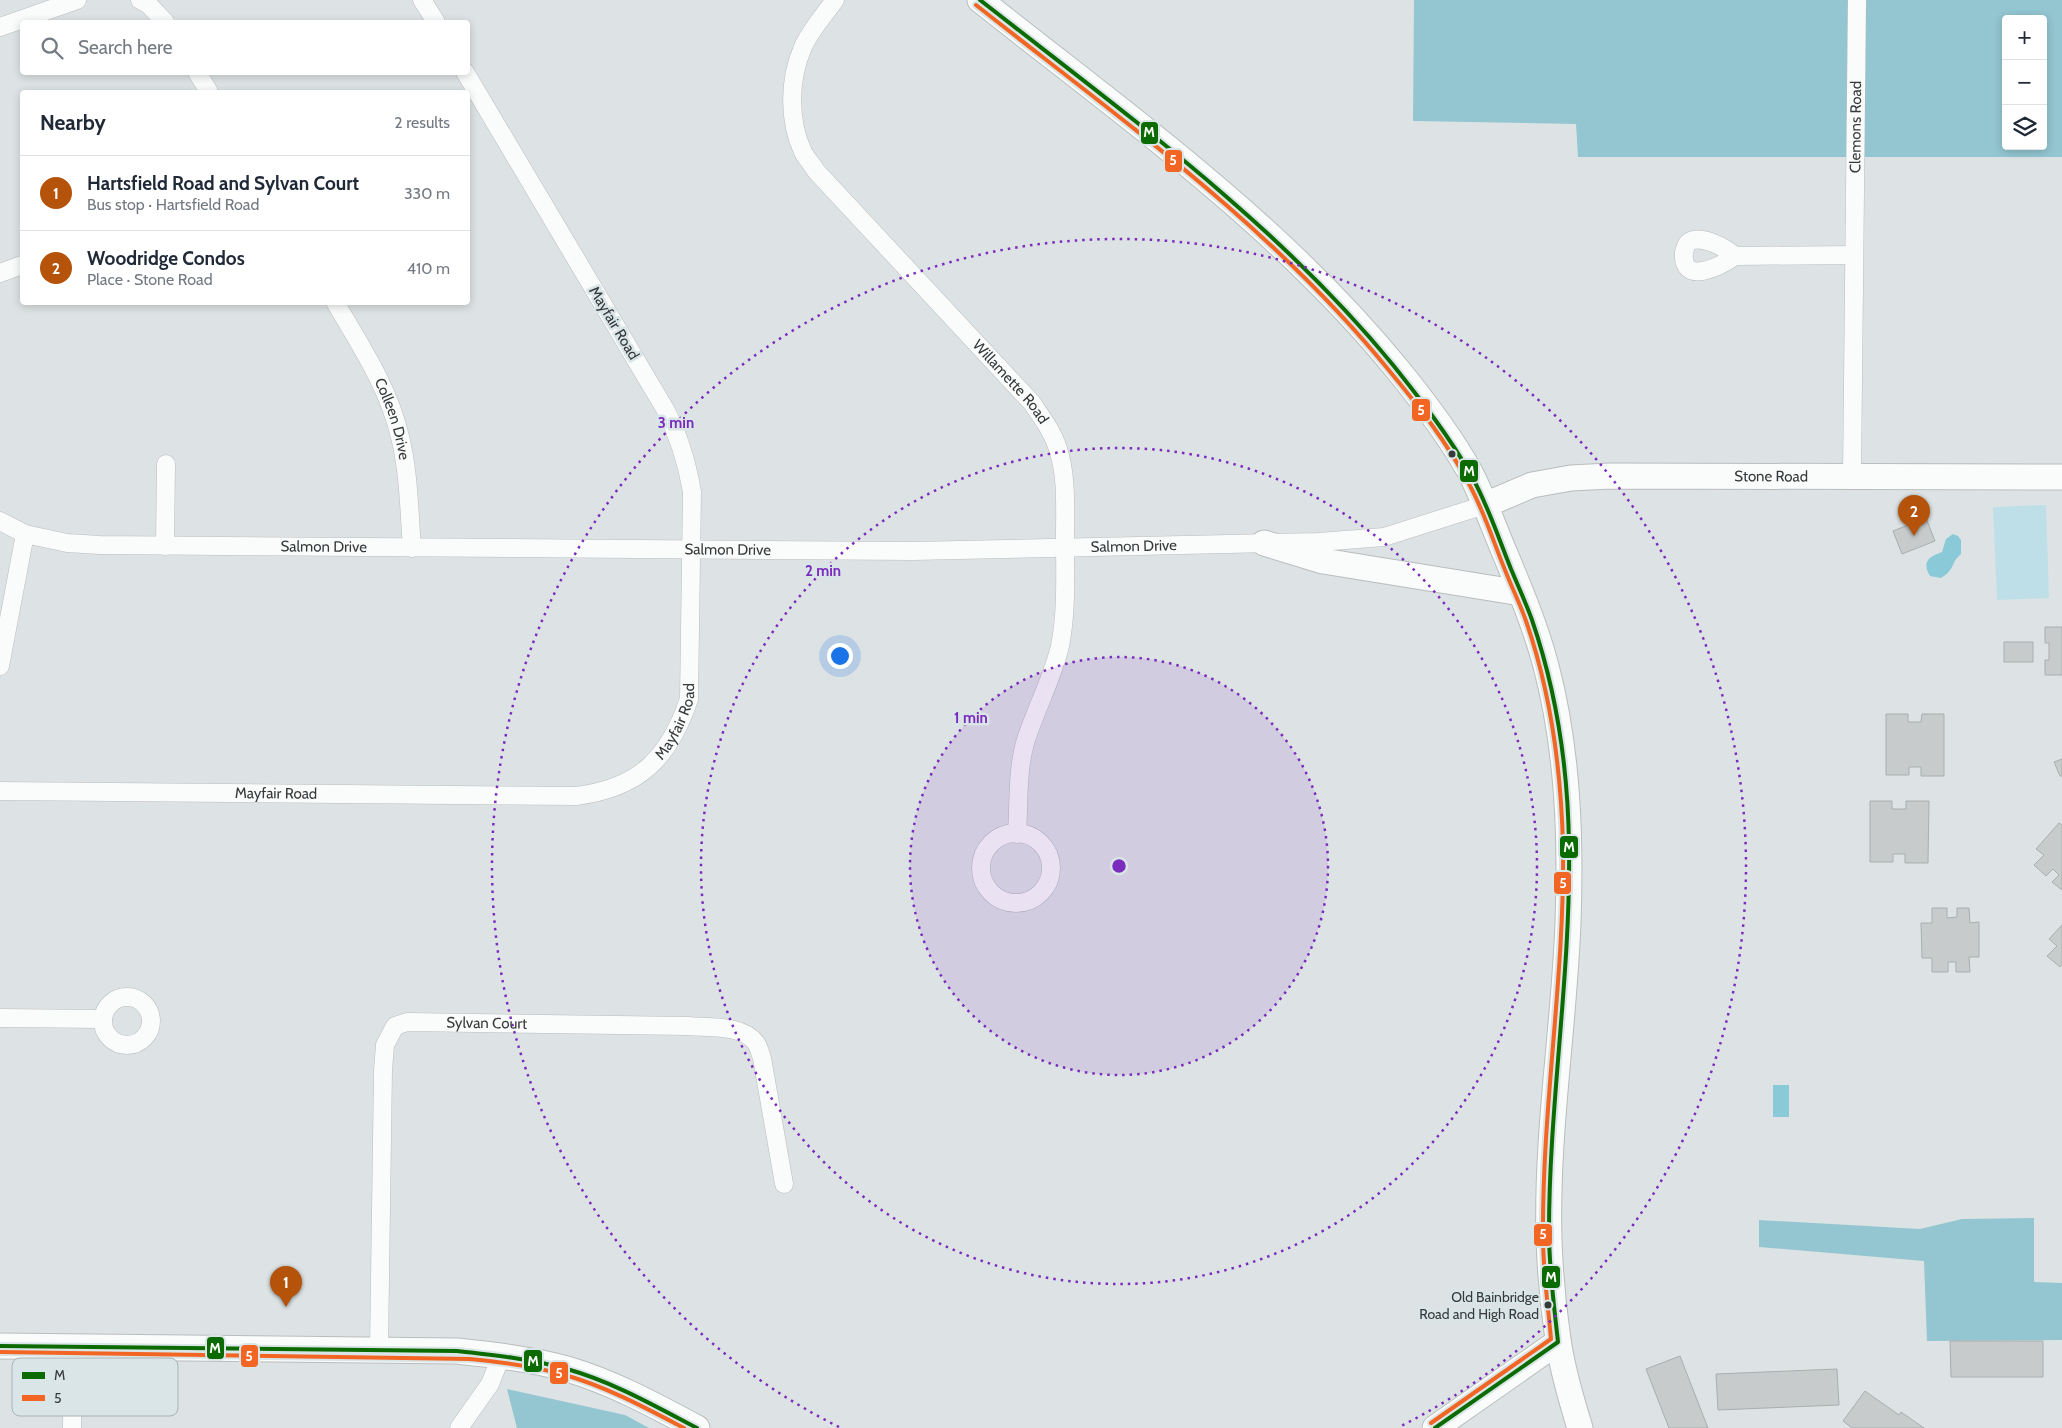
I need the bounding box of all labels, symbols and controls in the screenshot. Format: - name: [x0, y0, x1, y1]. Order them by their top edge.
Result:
- map controls: [2002, 15, 2047, 150]
- button: +: [2002, 15, 2047, 60]
- search box: [20, 20, 470, 75]
- icon: search: [38, 34, 66, 62]
- text: Search here: [78, 36, 172, 59]
- button: −: [2002, 60, 2047, 105]
- street label: Clemons Road: [1846, 81, 1865, 173]
- button: layers: [2002, 105, 2047, 150]
- text: Nearby: [40, 110, 106, 135]
- text: 2 results: [394, 113, 450, 132]
- line badge: M: [1140, 121, 1159, 145]
- text: M: [1143, 123, 1155, 141]
- line badge: 5: [1164, 149, 1183, 173]
- text: 5: [1169, 151, 1177, 169]
- text: Hartsfield Road and Sylvan Court: [87, 172, 359, 195]
- text: 1: [53, 184, 59, 203]
- text: 330 m: [404, 184, 450, 203]
- text: Bus stop · Hartsfield Road: [87, 195, 259, 214]
- text: Woodridge Condos: [87, 247, 245, 270]
- text: 2: [52, 259, 60, 278]
- text: 410 m: [407, 259, 450, 278]
- text: Place · Stone Road: [87, 270, 213, 289]
- street label: Mayfair Road: [585, 283, 643, 363]
- street label: Willamette Road: [969, 336, 1052, 427]
- street label: Colleen Drive: [371, 375, 414, 461]
- line badge: 5: [1411, 398, 1431, 422]
- text: 5: [1417, 401, 1425, 419]
- text: 3 min: [658, 414, 694, 432]
- unlabelled marker: [1447, 449, 1457, 459]
- line badge: M: [1459, 459, 1479, 483]
- text: M: [1463, 462, 1475, 480]
- street label: Stone Road: [1734, 467, 1808, 485]
- pin: 2: [1898, 495, 1930, 536]
- street label: Salmon Drive: [1090, 536, 1177, 556]
- street label: Salmon Drive: [281, 537, 367, 556]
- street label: Salmon Drive: [685, 540, 771, 559]
- text: 2 min: [805, 562, 841, 580]
- your location: [827, 643, 853, 669]
- street label: Mayfair Road: [651, 683, 698, 763]
- text: 1 min: [954, 709, 988, 727]
- street label: Mayfair Road: [235, 784, 317, 803]
- line badge: M: [1559, 835, 1579, 859]
- text: M: [1563, 838, 1575, 856]
- centre of rings: [1110, 857, 1128, 875]
- line badge: 5: [1553, 871, 1572, 895]
- text: 5: [1559, 874, 1567, 892]
- street label: Sylvan Court: [446, 1014, 527, 1033]
- line badge: 5: [1533, 1223, 1553, 1247]
- text: 5: [1539, 1225, 1547, 1243]
- line badge: M: [1541, 1265, 1561, 1289]
- pin: 1: [270, 1266, 302, 1307]
- text: M: [1545, 1268, 1557, 1286]
- place label: Old Bainbridge Road and High Road: [1419, 1288, 1539, 1323]
- marker: Old Bainbridge Road and High Road: [1543, 1300, 1553, 1310]
- line badge: M: [206, 1336, 225, 1360]
- text: M: [209, 1339, 221, 1357]
- line badge: 5: [240, 1344, 259, 1368]
- text: 5: [245, 1347, 253, 1365]
- line badge: M: [523, 1349, 543, 1373]
- text: M: [527, 1352, 539, 1370]
- legend: [12, 1358, 178, 1416]
- line badge: 5: [549, 1361, 569, 1385]
- text: 5: [555, 1364, 563, 1382]
- text: M: [54, 1366, 65, 1384]
- text: 5: [54, 1389, 62, 1407]

